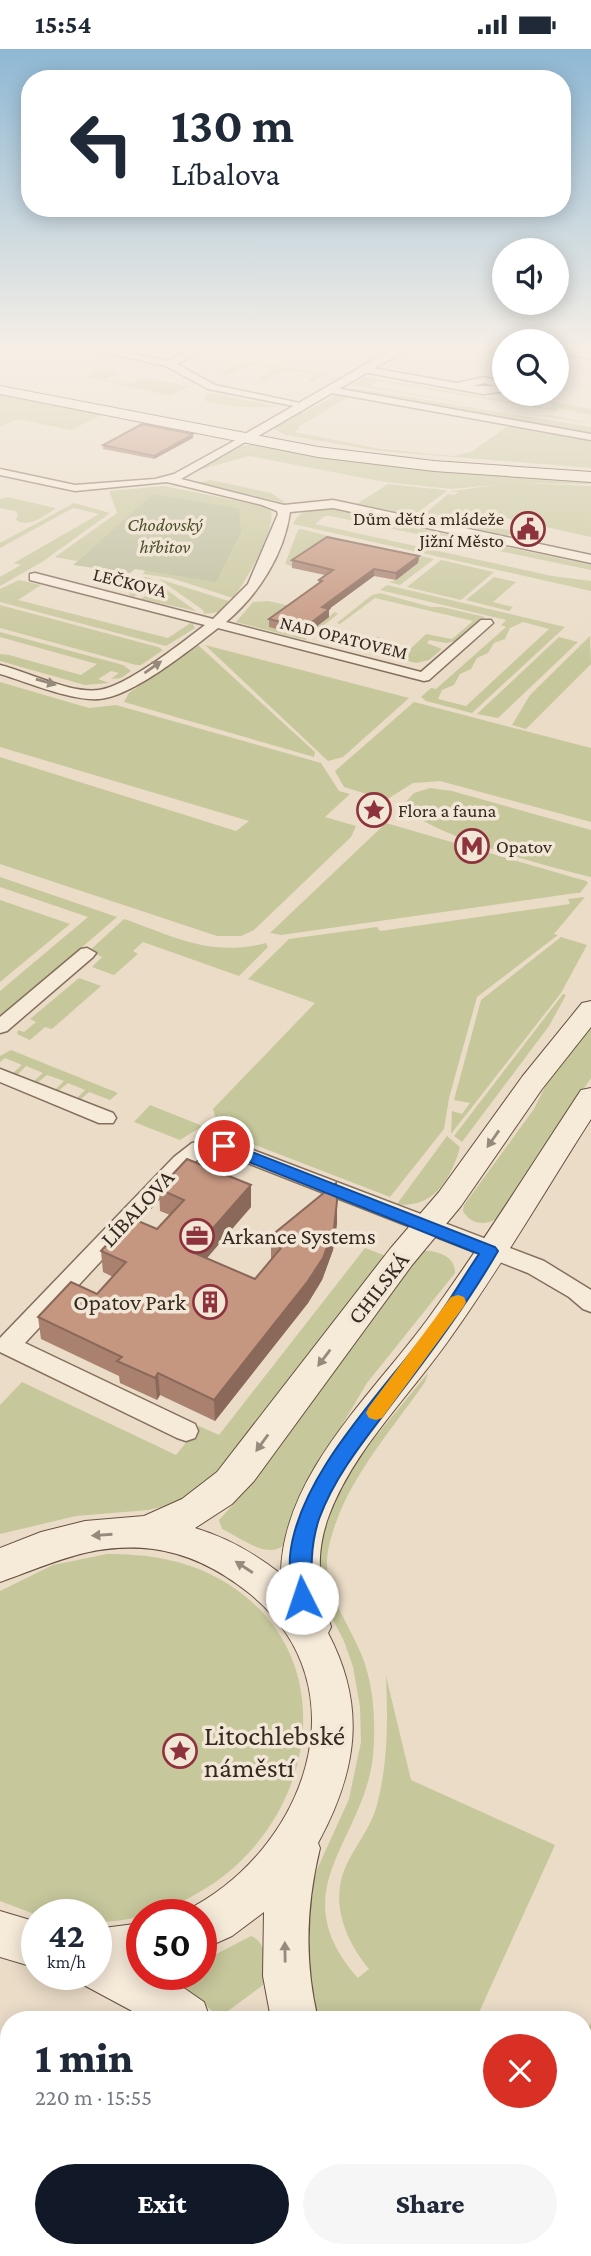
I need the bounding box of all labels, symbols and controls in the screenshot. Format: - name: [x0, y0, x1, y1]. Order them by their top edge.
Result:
- text: 15:54: [35, 10, 91, 39]
- icon: left: [56, 98, 147, 189]
- text: 130 m: [171, 98, 294, 153]
- text: Líbalova: [171, 156, 280, 192]
- map controls: [492, 238, 569, 406]
- button: sound: [492, 238, 569, 315]
- button: search: [492, 329, 569, 406]
- place label: Dům dětí a mládeže Jižní Město: [353, 508, 504, 551]
- public building icon: Dům dětí a mládeže Jižní Město: [509, 510, 547, 548]
- park label: Chodovský hřbitov: [127, 514, 204, 557]
- street label: LEČKOVA: [91, 563, 169, 602]
- street label: NAD OPATOVEM: [278, 611, 410, 663]
- one-way arrow: [144, 660, 162, 674]
- one-way arrow: [35, 677, 57, 688]
- place icon: Flora a fauna: [355, 791, 393, 829]
- place label: Flora a fauna: [398, 800, 497, 821]
- metro station icon: Opatov: [453, 827, 491, 865]
- place label: Opatov: [496, 836, 552, 857]
- pin: [194, 1116, 254, 1176]
- icon: arrive: [205, 1127, 243, 1165]
- one-way arrow: [486, 1130, 500, 1148]
- street label: LÍBALOVA: [95, 1163, 180, 1252]
- office icon: Arkance Systems: [178, 1217, 216, 1255]
- place label: Arkance Systems: [222, 1223, 376, 1249]
- street label: CHILSKÁ: [342, 1246, 415, 1329]
- building icon: Opatov Park: [191, 1283, 229, 1321]
- place label: Opatov Park: [73, 1289, 186, 1315]
- one-way arrow: [318, 1349, 332, 1367]
- one-way arrow: [255, 1434, 269, 1452]
- one-way arrow: [91, 1530, 113, 1541]
- one-way arrow: [234, 1560, 254, 1573]
- position arrow: [265, 1561, 339, 1635]
- place label: Litochlebské náměstí: [204, 1720, 345, 1783]
- place icon: Litochlebské náměstí: [161, 1732, 199, 1770]
- speed limit sign: 50: [126, 1899, 217, 1990]
- text: 42: [48, 1916, 85, 1955]
- one-way arrow: [279, 1941, 291, 1963]
- text: km/h: [47, 1952, 86, 1972]
- text: 1 min: [35, 2034, 133, 2081]
- button: close: [483, 2034, 557, 2108]
- text: 220 m · 15:55: [35, 2084, 152, 2110]
- button: Exit: [35, 2164, 289, 2244]
- button: Share: [303, 2164, 557, 2244]

